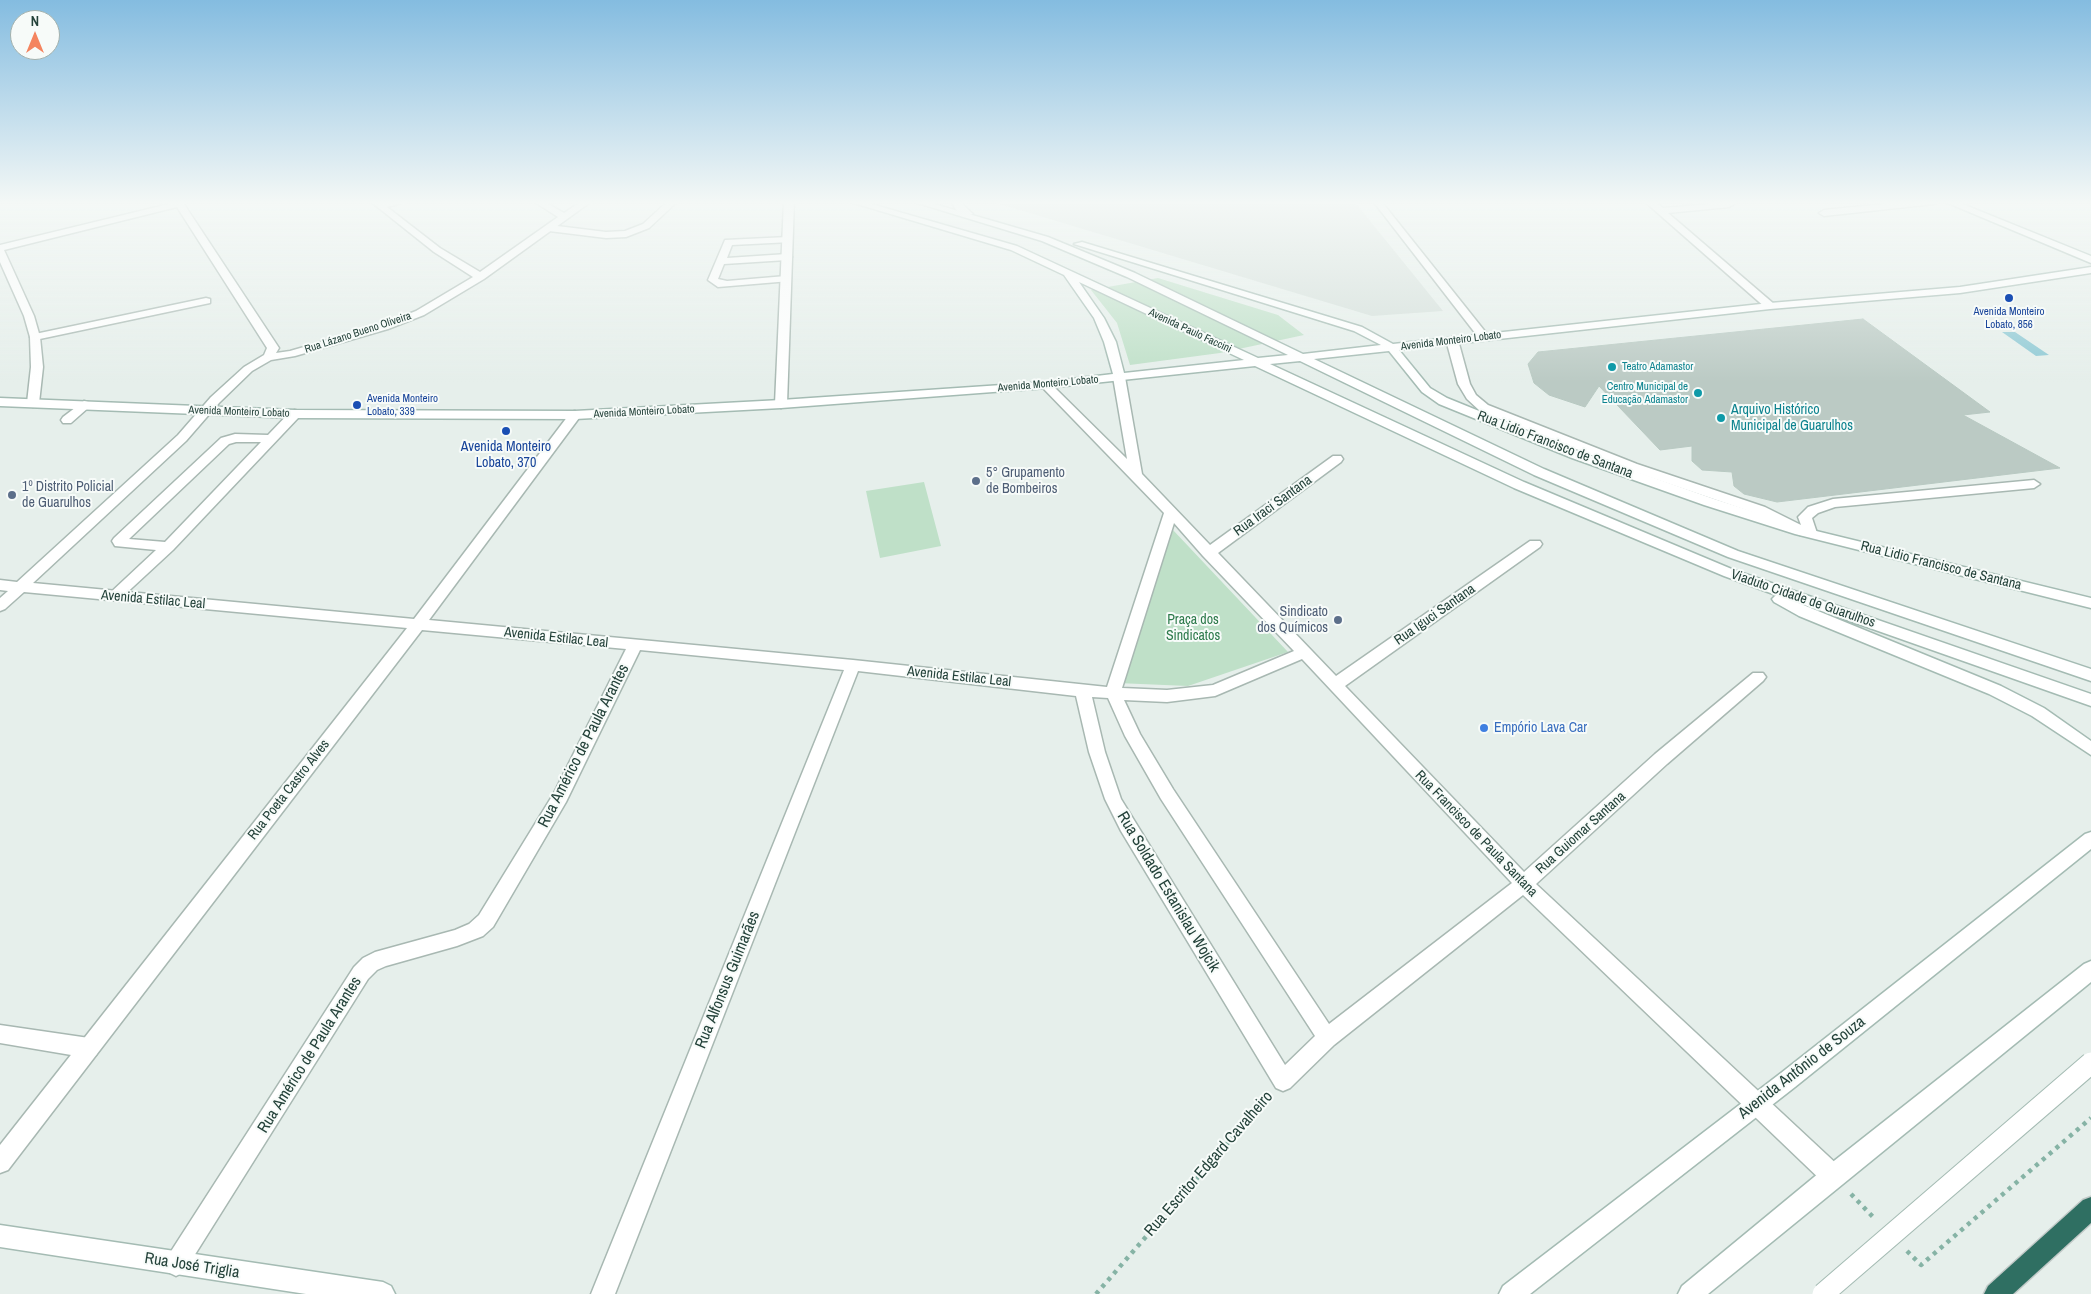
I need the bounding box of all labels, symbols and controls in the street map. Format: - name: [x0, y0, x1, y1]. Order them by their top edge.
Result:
- north arrow: [10, 10, 60, 60]
- text: N: [31, 12, 39, 30]
- marker: Avenida Monteiro Lobato, 856: [2003, 292, 2015, 304]
- place label: Avenida Monteiro Lobato, 856: [1973, 305, 2045, 331]
- street label: Avenida Paulo Faccini: [1146, 306, 1234, 356]
- street label: Rua Lázano Bueno Oliveira: [303, 310, 413, 356]
- street label: Avenida Monteiro Lobato: [1400, 328, 1502, 354]
- place label: Teatro Adamastor: [1622, 360, 1693, 374]
- marker: Teatro Adamastor: [1606, 361, 1618, 373]
- street label: Avenida Monteiro Lobato: [997, 373, 1099, 395]
- place label: Centro Municipal de Educação Adamastor: [1602, 380, 1688, 406]
- marker: Centro Municipal de Educação Adamastor: [1692, 387, 1704, 399]
- place label: Avenida Monteiro Lobato, 339: [367, 392, 438, 418]
- marker: Avenida Monteiro Lobato, 339: [351, 399, 363, 411]
- place label: Arquivo Histórico Municipal de Guarulhos: [1731, 402, 1853, 434]
- street label: Avenida Monteiro Lobato: [593, 403, 695, 421]
- street label: Avenida Monteiro Lobato: [188, 404, 290, 420]
- street label: Rua Lidio Francisco de Santana: [1475, 408, 1635, 482]
- marker: Arquivo Histórico Municipal de Guarulhos: [1715, 412, 1727, 424]
- marker: Avenida Monteiro Lobato, 370: [500, 425, 512, 437]
- place label: Avenida Monteiro Lobato, 370: [461, 439, 551, 472]
- place label: 5° Grupamento de Bombeiros: [986, 465, 1065, 498]
- street label: Rua Iraci Santana: [1231, 472, 1315, 540]
- marker: 5° Grupamento de Bombeiros: [970, 475, 982, 487]
- place label: 1º Distrito Policial de Guarulhos: [22, 479, 114, 512]
- marker: 1º Distrito Policial de Guarulhos: [6, 489, 18, 501]
- street label: Rua Lidio Francisco de Santana: [1859, 538, 2023, 594]
- street label: Viaduto Cidade de Guarulhos: [1729, 566, 1877, 632]
- street label: Rua Iguci Santana: [1391, 581, 1479, 649]
- street label: Avenida Estilac Leal: [100, 587, 206, 613]
- place label: Sindicato dos Químicos: [1257, 604, 1328, 636]
- park label: Praça dos Sindicatos: [1166, 612, 1220, 644]
- marker: Sindicato dos Químicos: [1332, 614, 1344, 626]
- street label: Avenida Estilac Leal: [503, 624, 609, 652]
- street label: Rua Américo de Paula Arantes: [534, 661, 634, 831]
- street label: Avenida Estilac Leal: [906, 663, 1012, 691]
- place label: Empório Lava Car: [1494, 720, 1587, 736]
- marker: Empório Lava Car: [1478, 722, 1490, 734]
- street label: Rua Poeta Castro Alves: [245, 737, 333, 843]
- street label: Rua Francisco de Paula Santana: [1411, 767, 1541, 901]
- street label: Rua Guiomar Santana: [1533, 788, 1629, 878]
- street label: Rua Soldado Estanislau Wojcik: [1113, 808, 1223, 976]
- street label: Rua Alfonsus Guimarães: [692, 908, 764, 1052]
- street label: Rua Américo de Paula Arantes: [254, 973, 366, 1137]
- street label: Avenida Antônio de Souza: [1735, 1012, 1869, 1124]
- street label: Rua Escritor Edgard Cavalheiro: [1141, 1088, 1277, 1240]
- street label: Rua José Triglia: [143, 1249, 241, 1283]

